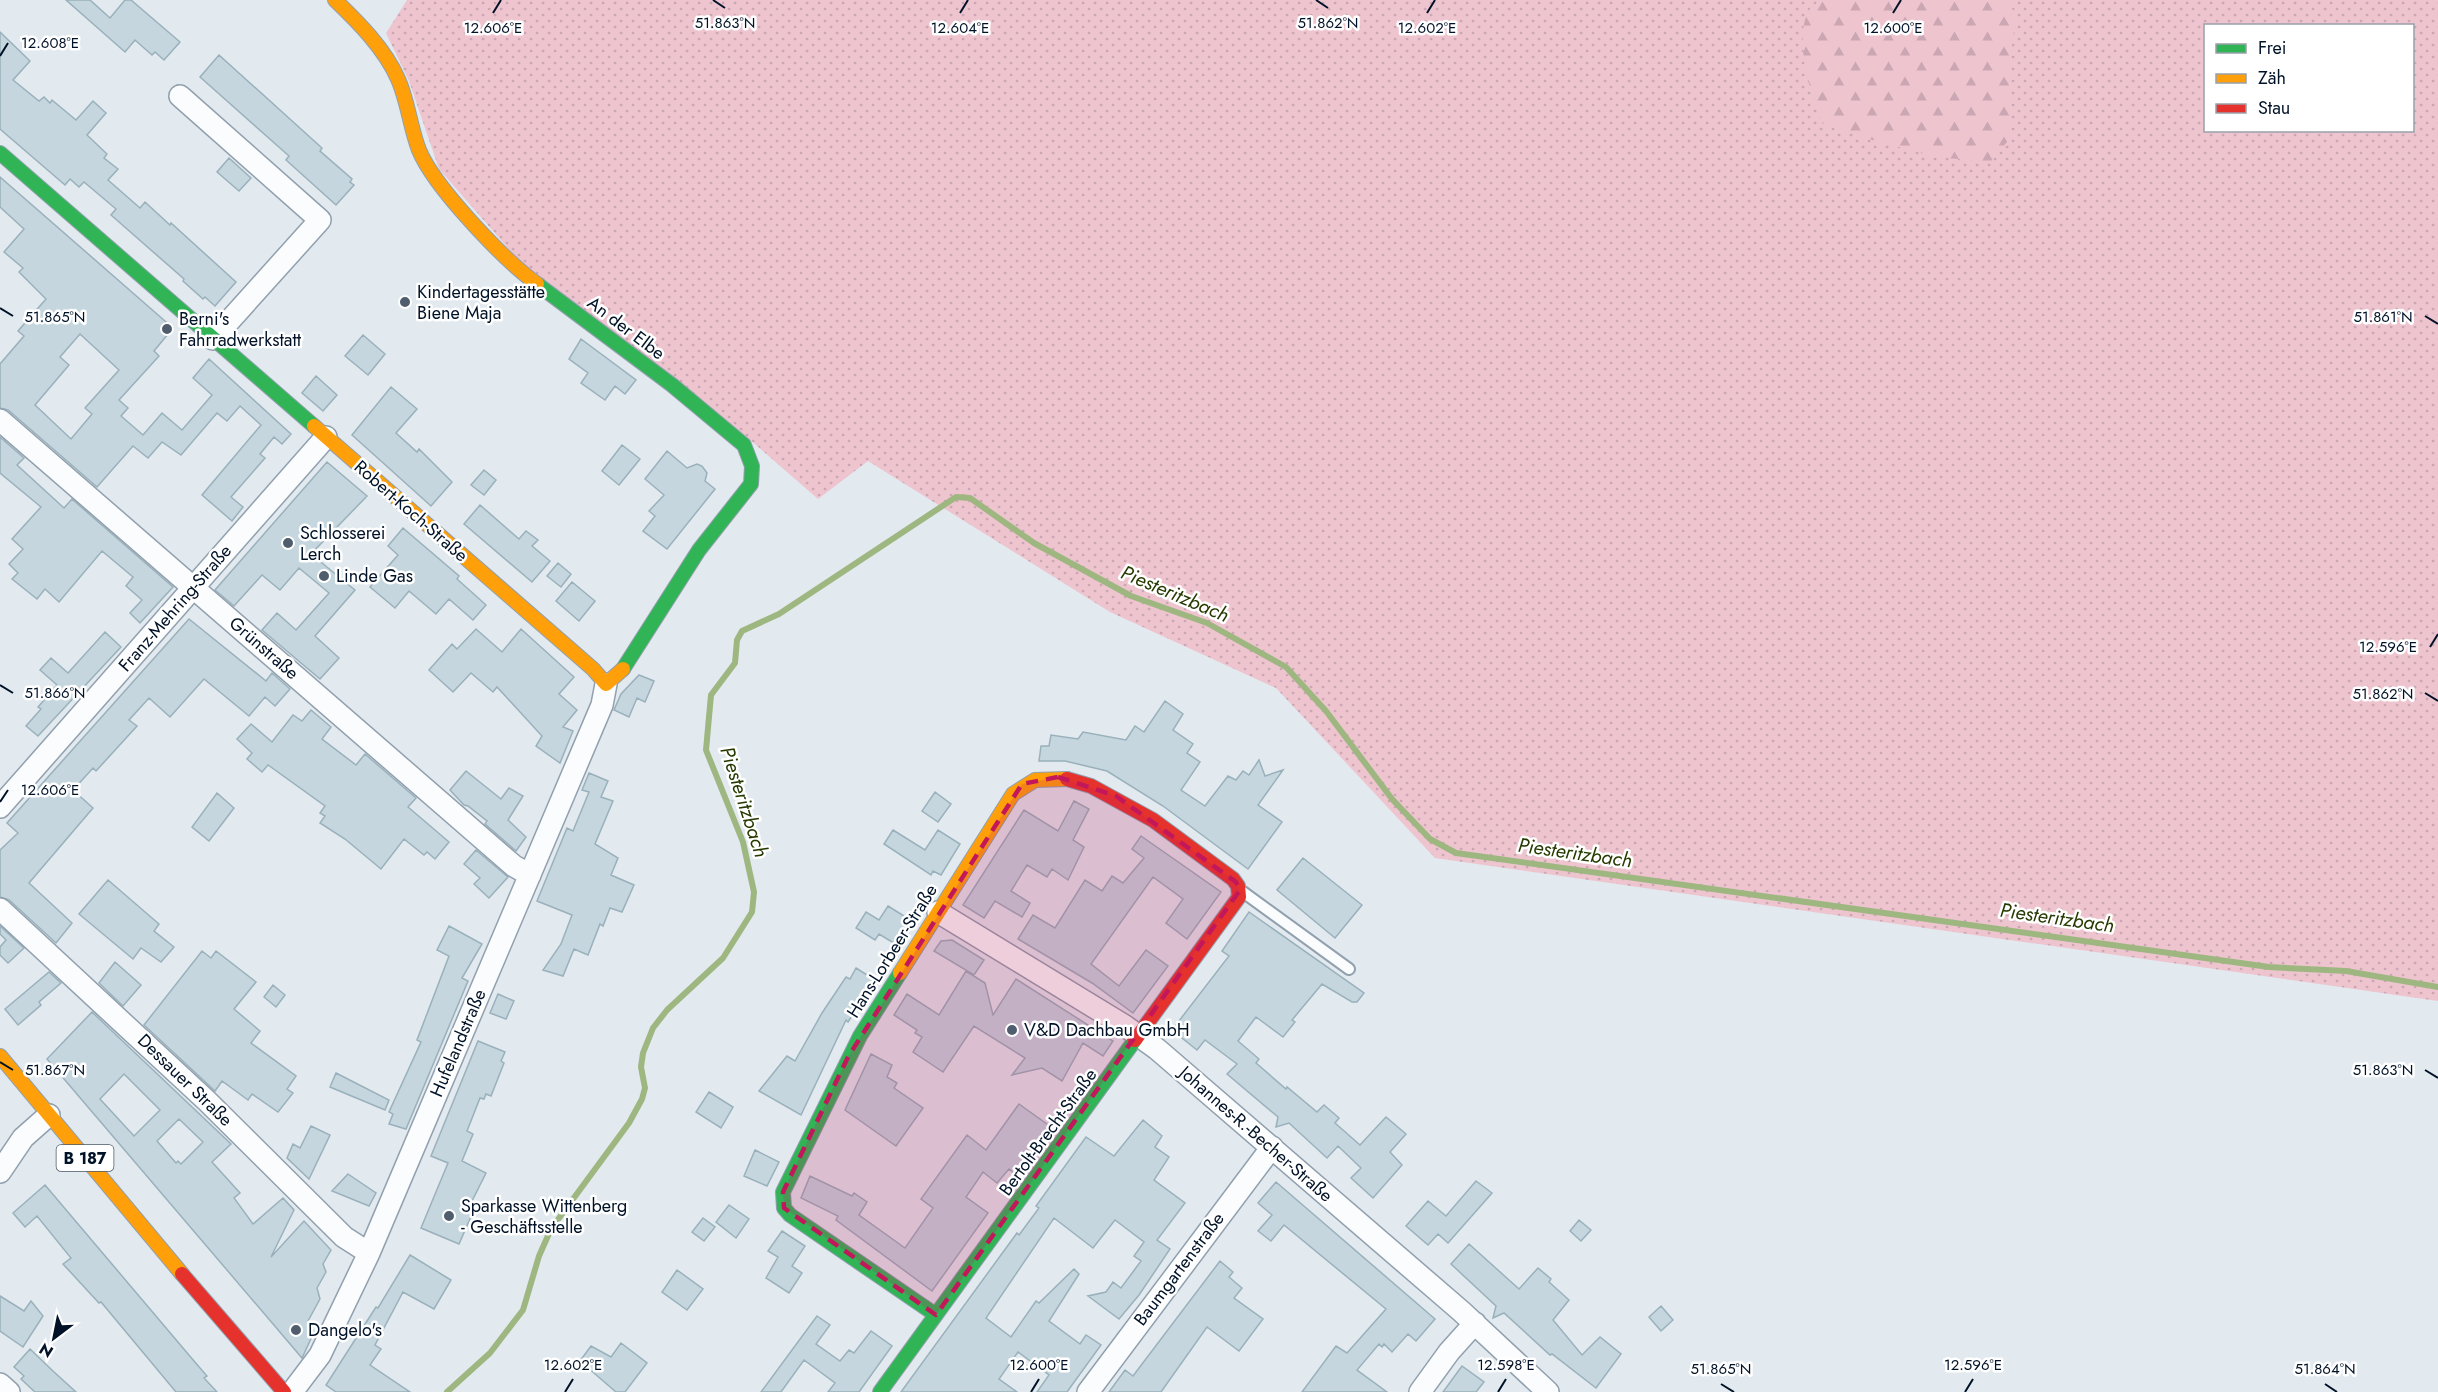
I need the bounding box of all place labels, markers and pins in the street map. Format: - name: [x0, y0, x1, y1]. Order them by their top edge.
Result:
- place label: Kindertagesstätte Biene Maja: [417, 279, 545, 326]
- marker: Kindertagesstätte Biene Maja: [398, 295, 412, 309]
- place label: Berni's Fahrradwerkstatt: [179, 306, 302, 353]
- marker: Berni's Fahrradwerkstatt: [160, 322, 174, 336]
- place label: Schlosserei Lerch: [300, 520, 386, 567]
- marker: Schlosserei Lerch: [281, 536, 295, 550]
- place label: Linde Gas: [336, 563, 413, 589]
- marker: Linde Gas: [317, 569, 331, 583]
- place label: V&D Dachbau GmbH: [1024, 1017, 1190, 1043]
- marker: V&D Dachbau GmbH: [1005, 1023, 1019, 1037]
- place label: Sparkasse Wittenberg - Geschäftsstelle: [461, 1193, 627, 1240]
- marker: Sparkasse Wittenberg - Geschäftsstelle: [442, 1209, 456, 1223]
- place label: Dangelo's: [308, 1317, 382, 1343]
- marker: Dangelo's: [289, 1323, 303, 1337]

